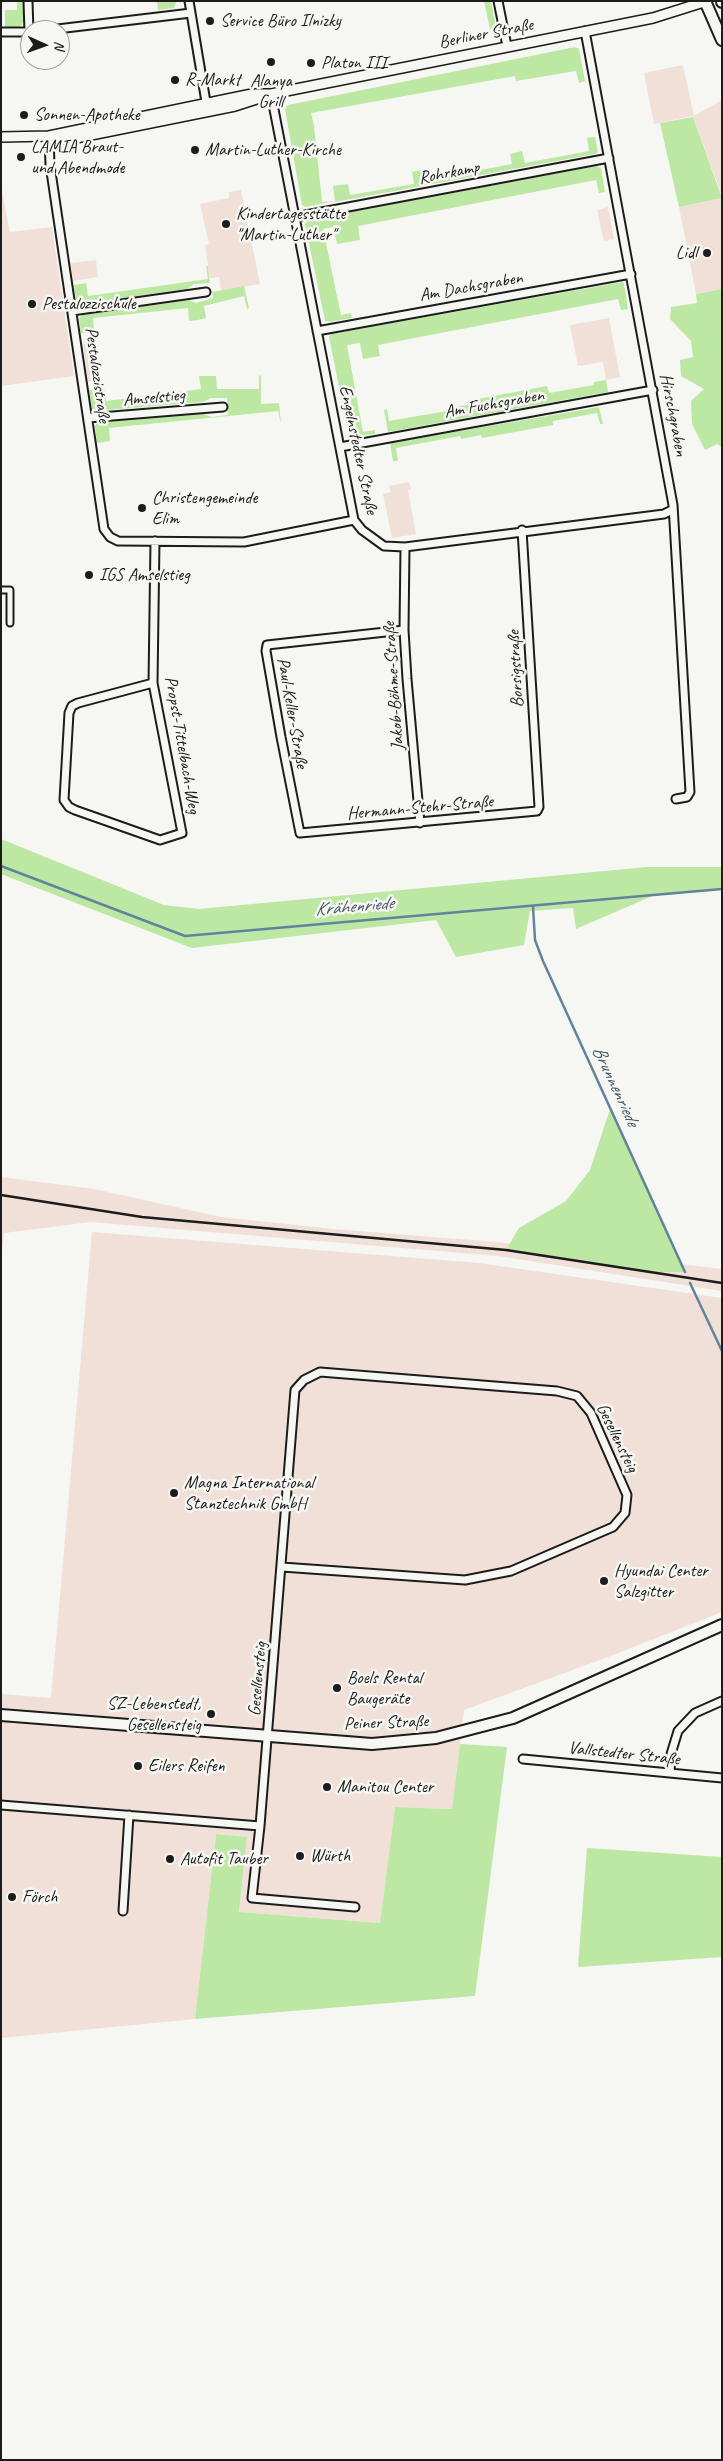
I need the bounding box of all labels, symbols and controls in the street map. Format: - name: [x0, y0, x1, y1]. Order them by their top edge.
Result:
- place label: Service Büro Ilnizky: [220, 10, 341, 32]
- street label: Berliner Straße: [437, 14, 535, 54]
- marker: Service Büro Ilnizky: [204, 15, 216, 27]
- north arrow: [20, 20, 70, 70]
- text: N: [51, 41, 68, 50]
- place label: Platon III: [321, 52, 387, 74]
- marker: Alanya Grill: [265, 56, 277, 68]
- marker: Platon III: [305, 57, 317, 69]
- place label: R-Markt: [185, 69, 240, 91]
- place label: Alanya Grill: [250, 70, 292, 112]
- marker: R-Markt: [169, 74, 181, 86]
- place label: Sonnen-Apotheke: [34, 104, 140, 126]
- marker: Sonnen-Apotheke: [18, 109, 30, 121]
- place label: LAMIA Braut- und Abendmode: [31, 136, 124, 178]
- place label: Martin-Luther-Kirche: [205, 139, 341, 161]
- marker: Martin-Luther-Kirche: [189, 144, 201, 156]
- marker: LAMIA Braut- und Abendmode: [15, 151, 27, 163]
- street label: Rohrkamp: [417, 157, 481, 189]
- place label: Kindertagesstätte "Martin-Luther": [236, 203, 345, 245]
- marker: Kindertagesstätte "Martin-Luther": [220, 218, 232, 230]
- place label: Lidl: [676, 242, 697, 264]
- marker: Lidl: [701, 247, 713, 259]
- street label: Am Dachsgraben: [418, 267, 524, 307]
- place label: Pestalozzischule: [42, 293, 136, 315]
- marker: Pestalozzischule: [26, 298, 38, 310]
- street label: Pestalozzistraße: [80, 326, 114, 424]
- street label: Hirschgraben: [654, 372, 692, 458]
- street label: Engelnstedter Straße: [334, 384, 382, 516]
- street label: Amselstieg: [122, 385, 186, 411]
- street label: Am Fuchsgraben: [443, 385, 545, 423]
- place label: Christengemeinde Elim: [152, 487, 257, 530]
- marker: Christengemeinde Elim: [136, 502, 148, 514]
- place label: IGS Amselstieg: [99, 564, 190, 586]
- marker: IGS Amselstieg: [83, 569, 95, 581]
- street label: Jakob-Böhme-Straße: [379, 621, 409, 751]
- street label: Borsigstraße: [503, 630, 529, 708]
- street label: Paul-Keller-Straße: [272, 656, 312, 770]
- street label: Propst-Tittelbach-Weg: [159, 675, 205, 815]
- street label: Hermann-Stehr-Straße: [346, 791, 494, 825]
- water label: Krähenriede: [314, 892, 394, 922]
- water label: Brunnenriede: [587, 1042, 643, 1130]
- street label: Gesellensteig: [591, 1400, 643, 1476]
- place label: Magna International Stanztechnik GmbH: [184, 1472, 314, 1515]
- marker: Magna International Stanztechnik GmbH: [168, 1487, 180, 1499]
- place label: Hyundai Center Salzgitter: [614, 1560, 708, 1602]
- marker: Hyundai Center Salzgitter: [598, 1575, 610, 1587]
- street label: Gesellensteig: [244, 1641, 272, 1717]
- place label: Boels Rental Baugeräte: [347, 1667, 422, 1710]
- marker: Boels Rental Baugeräte: [331, 1682, 343, 1694]
- place label: SZ-Lebenstedt, Gesellensteig: [107, 1693, 201, 1736]
- marker: SZ-Lebenstedt, Gesellensteig: [205, 1708, 217, 1720]
- street label: Peiner Straße: [343, 1711, 429, 1735]
- street label: Vallstedter Straße: [567, 1737, 681, 1771]
- place label: Eilers Reifen: [148, 1755, 225, 1777]
- marker: Eilers Reifen: [132, 1760, 144, 1772]
- place label: Manitou Center: [337, 1776, 433, 1798]
- marker: Manitou Center: [321, 1781, 333, 1793]
- place label: Würth: [310, 1845, 350, 1867]
- place label: Autofit Tauber: [180, 1848, 268, 1870]
- marker: Würth: [294, 1850, 306, 1862]
- marker: Autofit Tauber: [164, 1853, 176, 1865]
- place label: Förch: [22, 1886, 57, 1908]
- marker: Förch: [6, 1891, 18, 1903]

